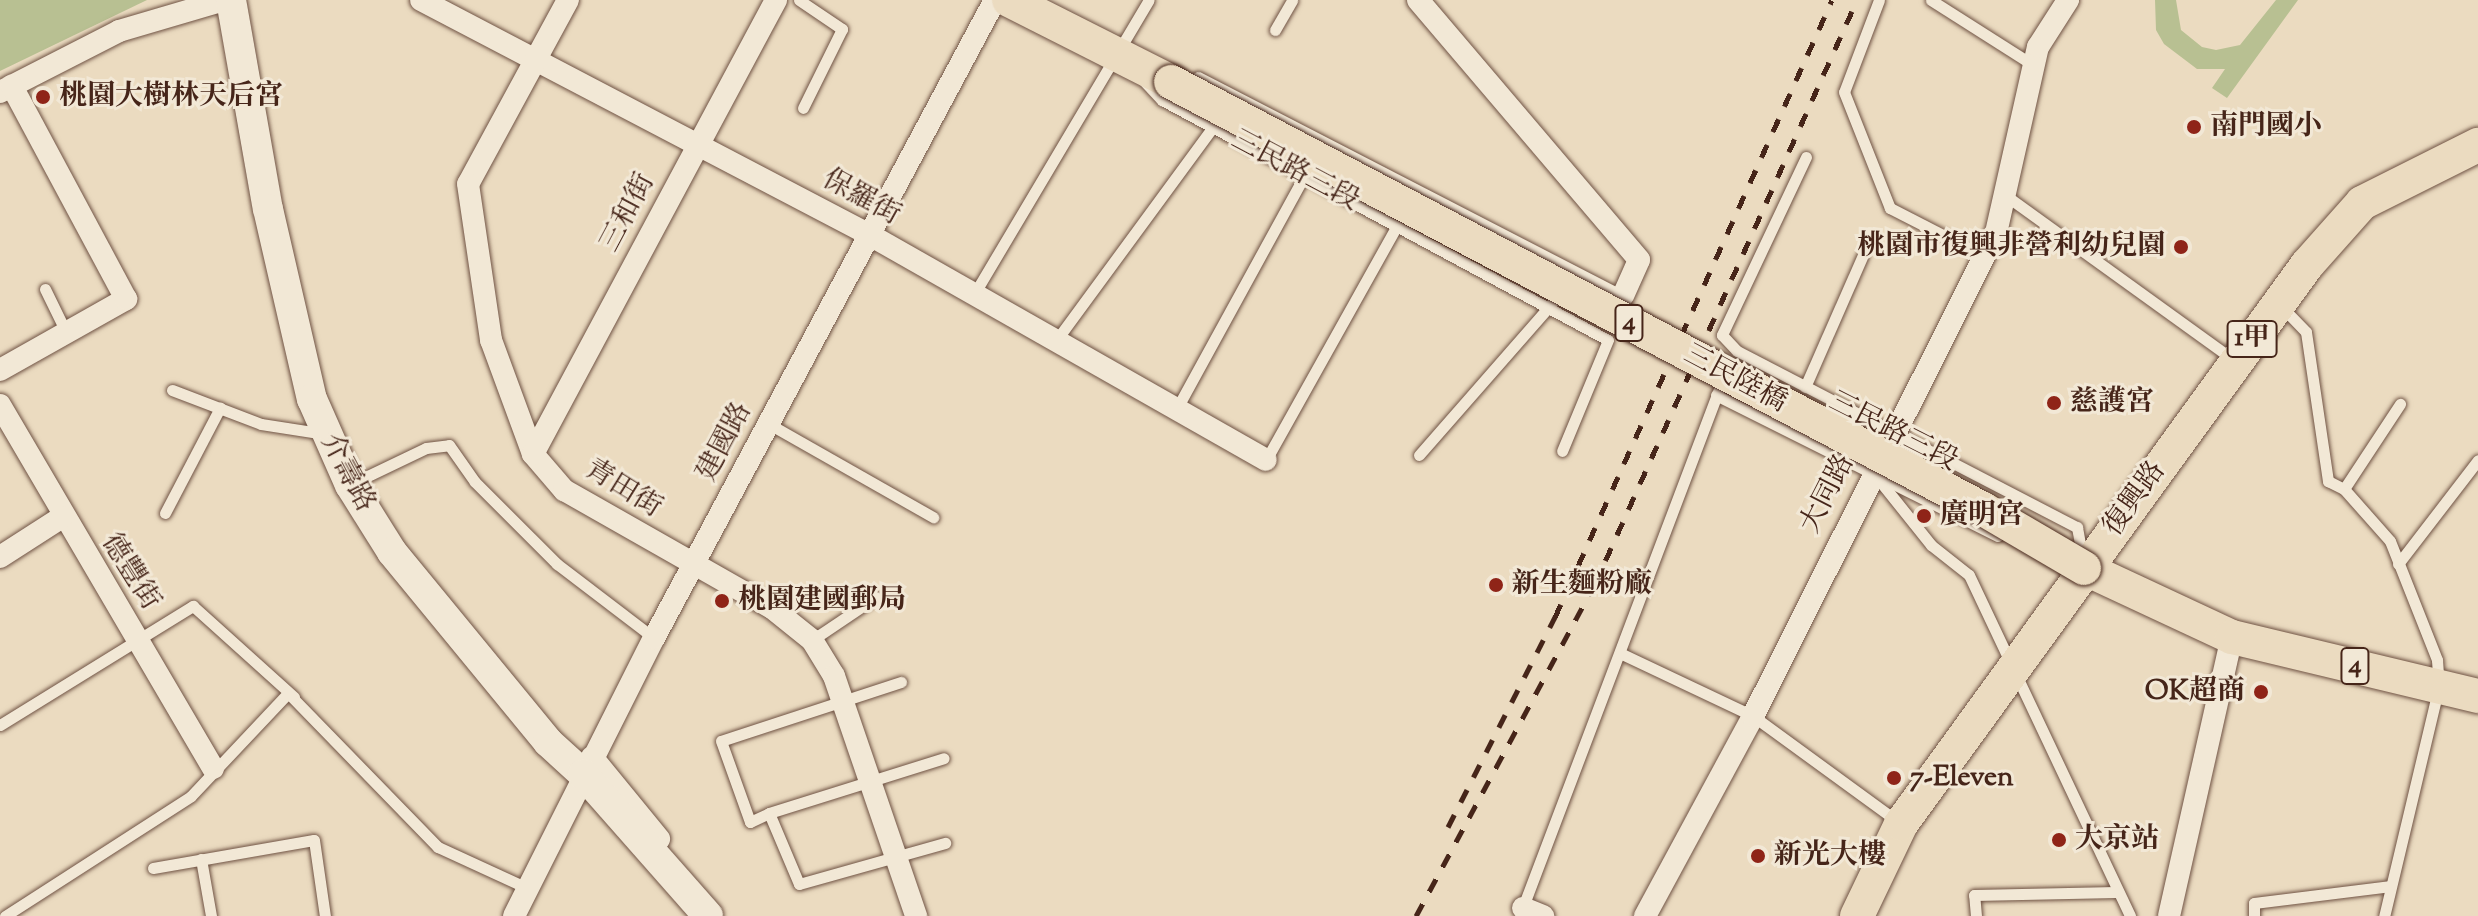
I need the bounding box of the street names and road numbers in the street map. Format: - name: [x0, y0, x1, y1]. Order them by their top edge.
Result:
- street label: 三民路三段: [1225, 123, 1365, 219]
- street label: 保羅街: [816, 163, 906, 233]
- street label: 三和街: [593, 168, 663, 258]
- road number: 4: [1613, 301, 1645, 345]
- road number: 1甲: [2226, 317, 2278, 361]
- street label: 三民陸橋: [1678, 338, 1792, 420]
- street label: 三民路三段: [1823, 385, 1963, 479]
- street label: 建國路: [690, 397, 760, 487]
- street label: 介壽路: [312, 428, 382, 518]
- street label: 大同路: [1794, 449, 1862, 539]
- street label: 青田街: [578, 452, 668, 526]
- street label: 復興路: [2097, 455, 2173, 543]
- street label: 德豐街: [93, 527, 167, 617]
- road number: 4: [2339, 644, 2371, 688]

